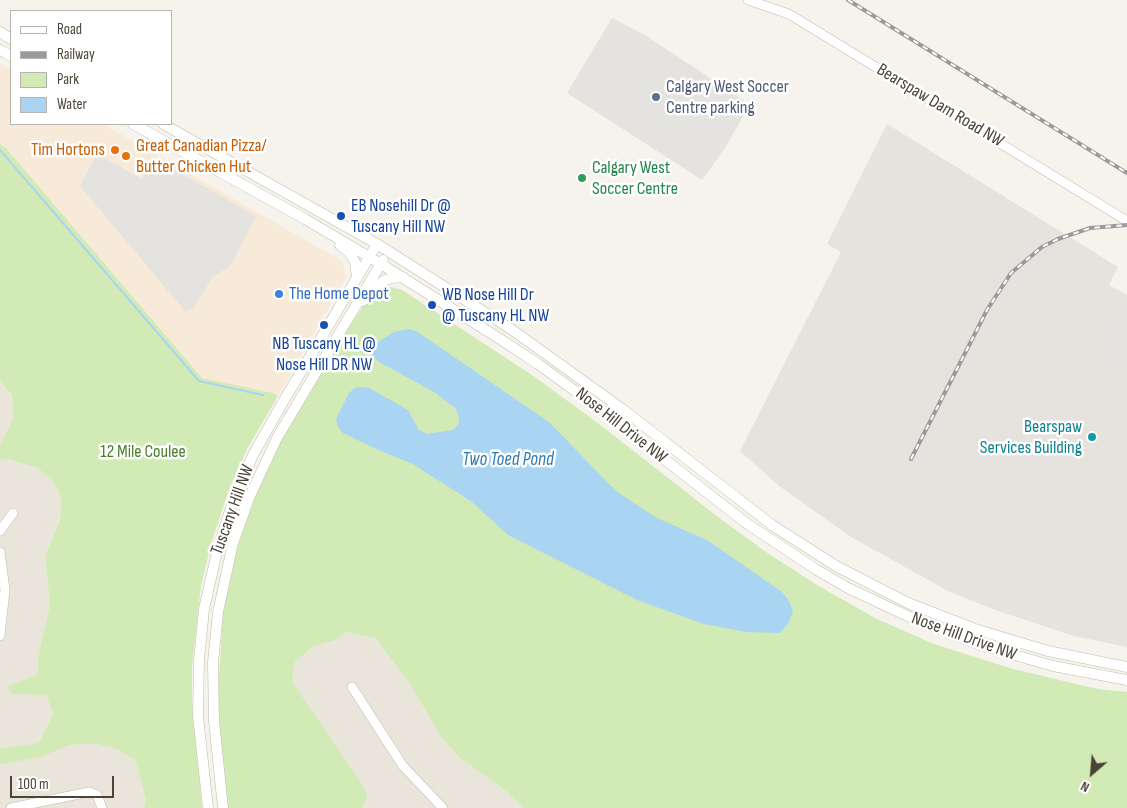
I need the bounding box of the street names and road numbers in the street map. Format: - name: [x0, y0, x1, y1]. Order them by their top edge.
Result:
- street label: Bearspaw Dam Road NW: [872, 60, 1008, 152]
- street label: Nose Hill Drive NW: [571, 383, 671, 469]
- street label: Tuscany Hill NW: [207, 462, 259, 558]
- street label: Nose Hill Drive NW: [908, 608, 1020, 666]

